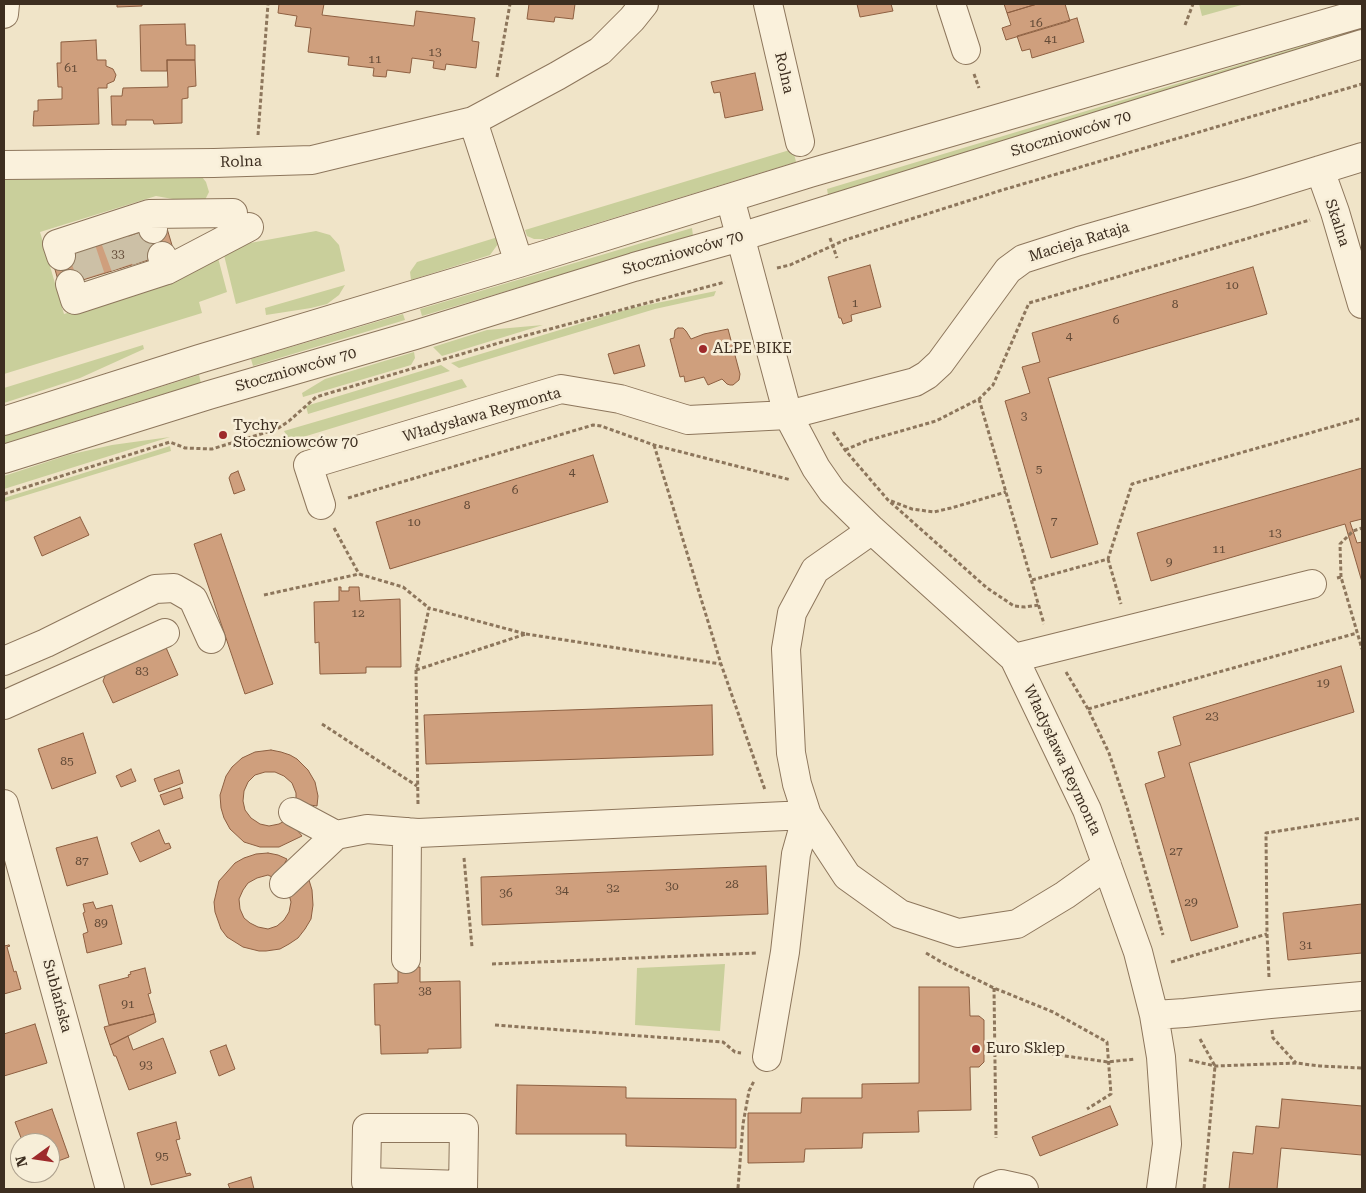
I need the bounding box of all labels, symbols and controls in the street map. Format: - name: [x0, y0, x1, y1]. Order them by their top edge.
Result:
- house number: 16: [1029, 16, 1043, 30]
- house number: 41: [1044, 32, 1058, 46]
- house number: 13: [428, 45, 442, 59]
- street label: Rolna: [771, 51, 797, 95]
- house number: 11: [368, 52, 382, 66]
- house number: 61: [64, 61, 78, 75]
- street label: Stoczniowców 70: [1009, 107, 1133, 161]
- street label: Rolna: [220, 152, 262, 172]
- street label: Skalna: [1321, 197, 1353, 249]
- street label: Macieja Rataja: [1027, 218, 1131, 266]
- street label: Stoczniowców 70: [620, 227, 746, 279]
- house number: 33: [111, 247, 125, 261]
- house number: 10: [1225, 278, 1239, 292]
- house number: 1: [852, 296, 858, 310]
- house number: 8: [1172, 297, 1178, 311]
- house number: 6: [1113, 313, 1119, 327]
- house number: 4: [1066, 329, 1072, 343]
- place label: ALPE BIKE: [713, 340, 792, 358]
- marker: ALPE BIKE: [697, 343, 709, 355]
- street label: Stoczniowców 70: [233, 344, 359, 396]
- street label: Władysława Reymonta: [401, 384, 563, 446]
- house number: 3: [1021, 409, 1027, 423]
- place label: Tychy Stoczniowców 70: [233, 417, 358, 452]
- marker: Tychy Stoczniowców 70: [217, 429, 229, 441]
- house number: 5: [1036, 462, 1042, 476]
- house number: 4: [569, 465, 575, 479]
- house number: 6: [512, 483, 518, 497]
- house number: 8: [464, 498, 470, 512]
- house number: 7: [1051, 514, 1057, 528]
- house number: 10: [407, 515, 421, 529]
- house number: 13: [1268, 526, 1282, 540]
- house number: 11: [1212, 542, 1226, 556]
- house number: 9: [1166, 555, 1172, 569]
- house number: 12: [351, 606, 365, 620]
- house number: 83: [135, 664, 149, 678]
- house number: 19: [1316, 676, 1330, 690]
- street label: Władysława Reymonta: [1019, 682, 1105, 838]
- house number: 23: [1205, 709, 1219, 723]
- house number: 85: [60, 754, 74, 768]
- house number: 27: [1169, 844, 1183, 858]
- house number: 87: [75, 854, 89, 868]
- house number: 28: [725, 877, 739, 891]
- house number: 30: [665, 879, 679, 893]
- house number: 32: [606, 881, 620, 895]
- house number: 34: [555, 883, 569, 897]
- house number: 36: [499, 886, 513, 900]
- house number: 29: [1184, 895, 1198, 909]
- house number: 89: [94, 916, 108, 930]
- house number: 31: [1299, 938, 1313, 952]
- street label: Sublańska: [39, 957, 75, 1035]
- house number: 38: [418, 984, 432, 998]
- house number: 91: [121, 997, 135, 1011]
- place label: Euro Sklep: [986, 1040, 1065, 1058]
- marker: Euro Sklep: [970, 1043, 982, 1055]
- house number: 93: [139, 1058, 153, 1072]
- north arrow: [10, 1133, 60, 1183]
- house number: 95: [155, 1149, 169, 1163]
- text: N: [12, 1154, 30, 1169]

